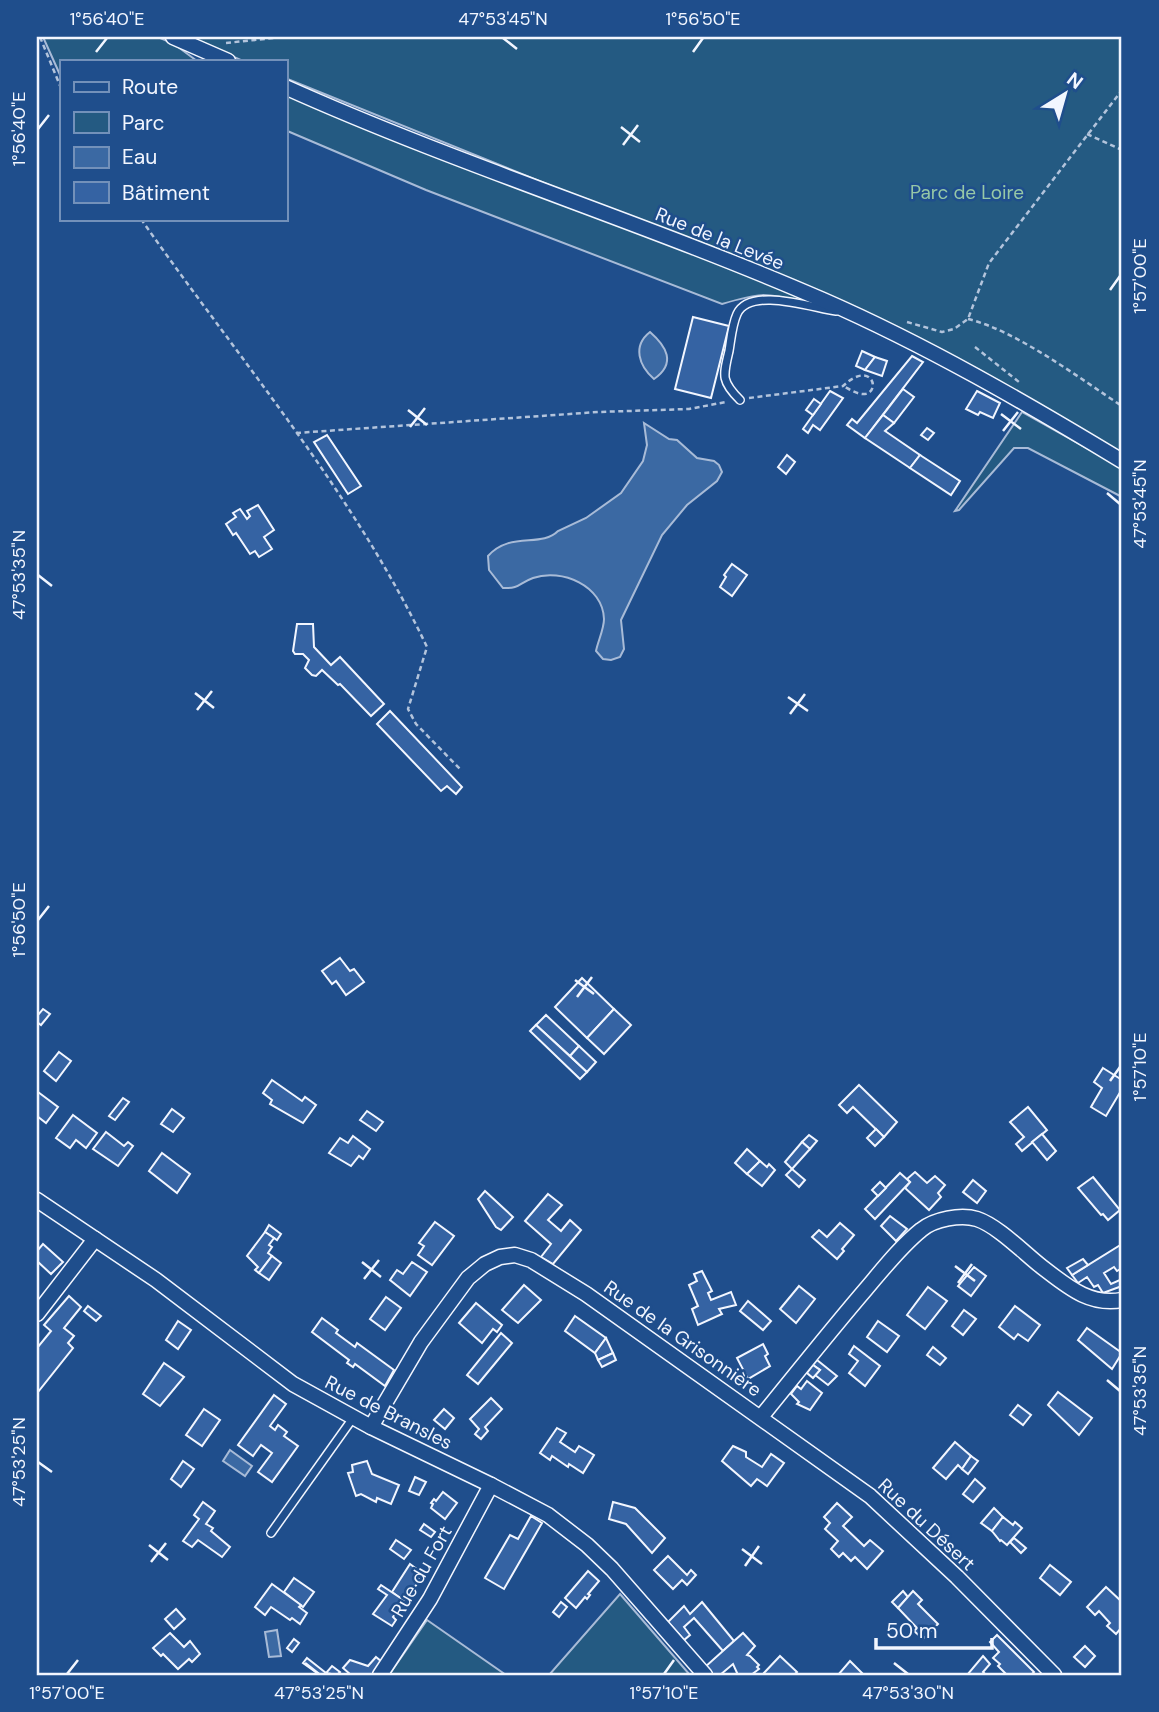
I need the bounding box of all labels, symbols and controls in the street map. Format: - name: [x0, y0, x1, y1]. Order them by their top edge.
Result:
- text: 1°56'40"E: [70, 7, 144, 31]
- text: 47°53'45"N: [458, 7, 548, 31]
- text: 1°56'50"E: [665, 7, 741, 31]
- legend: [60, 60, 287, 220]
- north arrow: [1030, 60, 1100, 130]
- text: N: [1062, 67, 1088, 95]
- text: Route: [122, 73, 178, 101]
- text: 1°56'40"E: [7, 92, 31, 166]
- text: Parc: [122, 109, 165, 137]
- text: Eau: [122, 143, 157, 171]
- text: Bâtiment: [122, 179, 210, 207]
- park label: Parc de Loire: [910, 180, 1024, 205]
- street label: Rue de la Levée: [652, 201, 788, 276]
- text: 1°57'00"E: [1128, 238, 1152, 314]
- text: 47°53'45"N: [1128, 459, 1152, 549]
- text: 47°53'35"N: [7, 530, 31, 620]
- text: 1°56'50"E: [7, 882, 31, 958]
- text: 1°57'10"E: [1128, 1033, 1152, 1101]
- street label: Rue de la Grisonnière: [599, 1275, 766, 1402]
- text: 47°53'35"N: [1128, 1346, 1152, 1436]
- street label: Rue de Bransles: [321, 1370, 457, 1455]
- text: 47°53'25"N: [7, 1417, 31, 1507]
- street label: Rue du Désert: [873, 1473, 981, 1576]
- street label: Rue du Fort: [385, 1521, 458, 1621]
- scale bar: [876, 1607, 991, 1651]
- text: 50 m: [886, 1617, 937, 1645]
- text: 1°57'00"E: [29, 1681, 105, 1705]
- text: 47°53'25"N: [274, 1681, 364, 1705]
- text: 1°57'10"E: [630, 1681, 698, 1705]
- text: 47°53'30"N: [862, 1681, 954, 1705]

